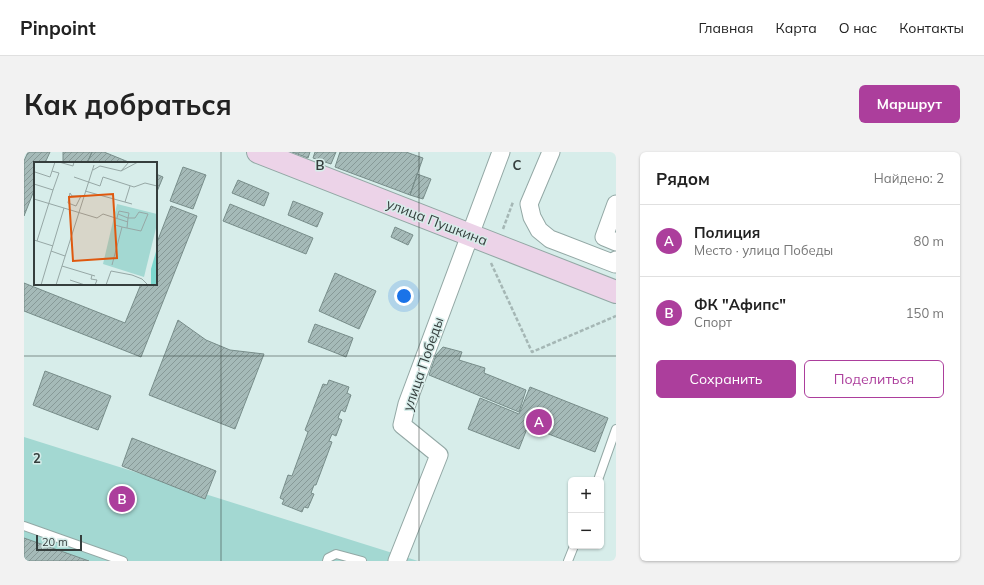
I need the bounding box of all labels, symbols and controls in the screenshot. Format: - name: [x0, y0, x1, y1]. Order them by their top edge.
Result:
- text: Pinpoint: [20, 16, 96, 40]
- text: Главная: [699, 19, 754, 37]
- text: Карта: [776, 19, 817, 37]
- text: О нас: [839, 19, 877, 37]
- text: Контакты: [899, 19, 964, 37]
- button: Маршрут: [859, 85, 960, 123]
- text: Как добраться: [24, 87, 232, 122]
- text: B: [316, 157, 325, 173]
- text: C: [513, 157, 522, 173]
- inset map: [34, 162, 157, 285]
- text: Рядом: [656, 168, 710, 189]
- text: Найдено: 2: [874, 170, 944, 186]
- street label: улица Пушкина: [384, 194, 490, 250]
- text: Полиция: [694, 223, 760, 242]
- text: A: [664, 233, 674, 249]
- text: 80 m: [914, 233, 944, 249]
- text: Место · улица Победы: [694, 242, 833, 258]
- your location: [394, 286, 414, 306]
- text: ФК "Афипс": [694, 295, 786, 314]
- text: B: [665, 305, 673, 321]
- text: 150 m: [906, 305, 944, 321]
- text: Спорт: [694, 314, 732, 330]
- street label: улица Победы: [399, 315, 447, 413]
- button: Сохранить: [656, 360, 796, 398]
- button: Поделиться: [804, 360, 944, 398]
- pin: A: [526, 407, 552, 437]
- text: 2: [33, 450, 41, 466]
- map controls: [568, 477, 604, 549]
- button: +: [568, 477, 604, 513]
- pin: B: [109, 484, 135, 514]
- button: −: [568, 513, 604, 549]
- scale bar: [36, 533, 82, 552]
- text: 20 m: [42, 535, 68, 549]

